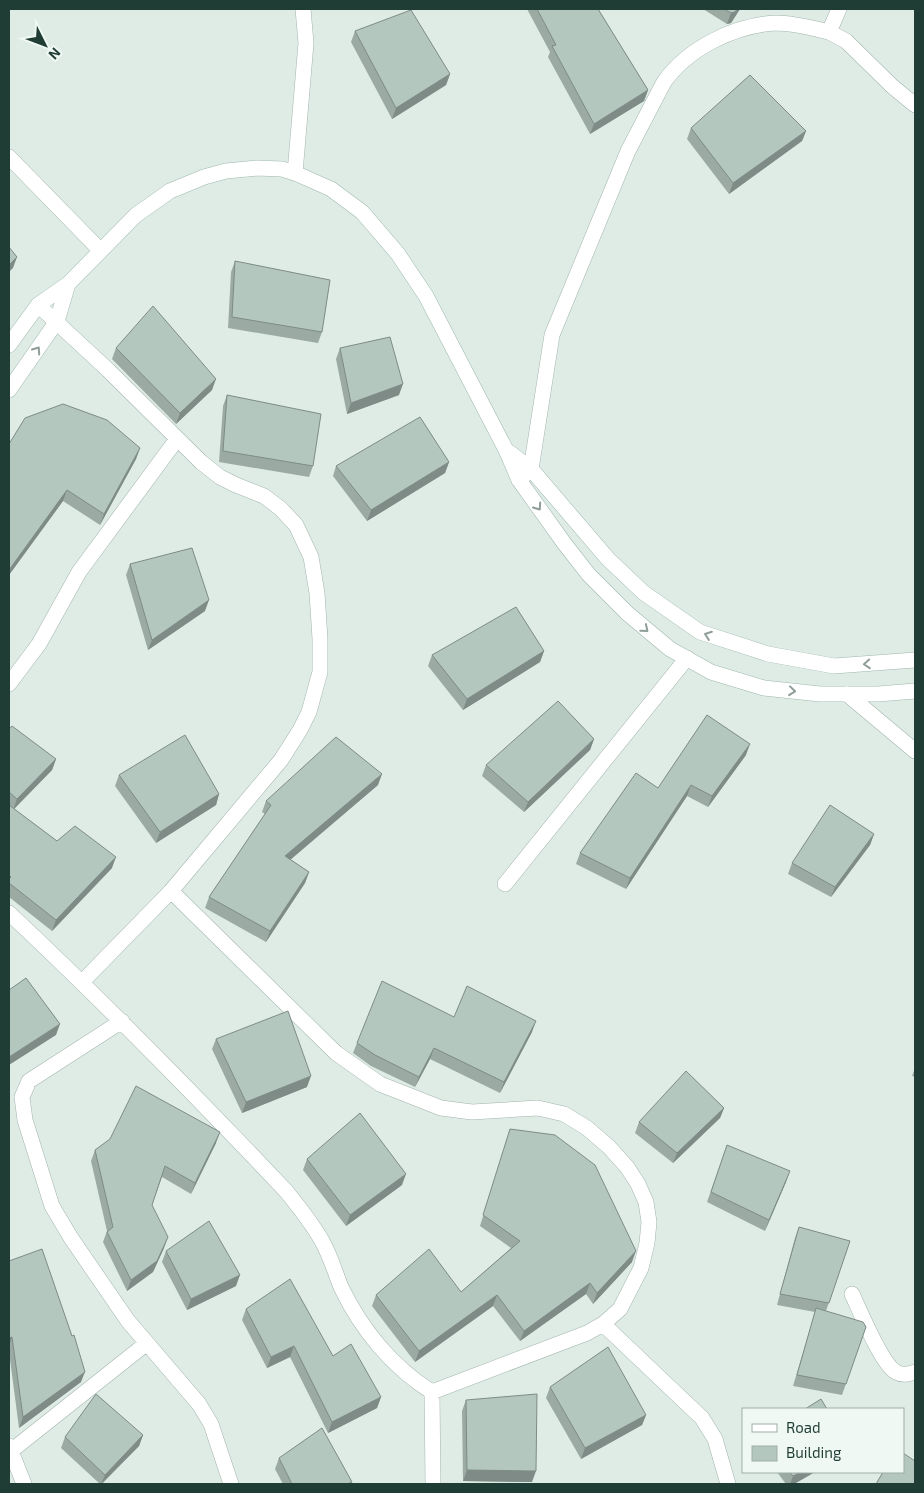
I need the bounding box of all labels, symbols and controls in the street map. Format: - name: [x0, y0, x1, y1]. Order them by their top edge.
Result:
- north arrow: [20, 20, 70, 70]
- text: N: [45, 45, 65, 63]
- one-way arrow: [31, 347, 40, 356]
- one-way arrow: [532, 501, 541, 511]
- one-way arrow: [640, 623, 649, 632]
- one-way arrow: [705, 631, 713, 641]
- one-way arrow: [862, 658, 870, 669]
- one-way arrow: [788, 685, 796, 696]
- legend: [742, 1408, 904, 1473]
- text: Road: [786, 1418, 821, 1436]
- text: Building: [786, 1443, 842, 1461]

